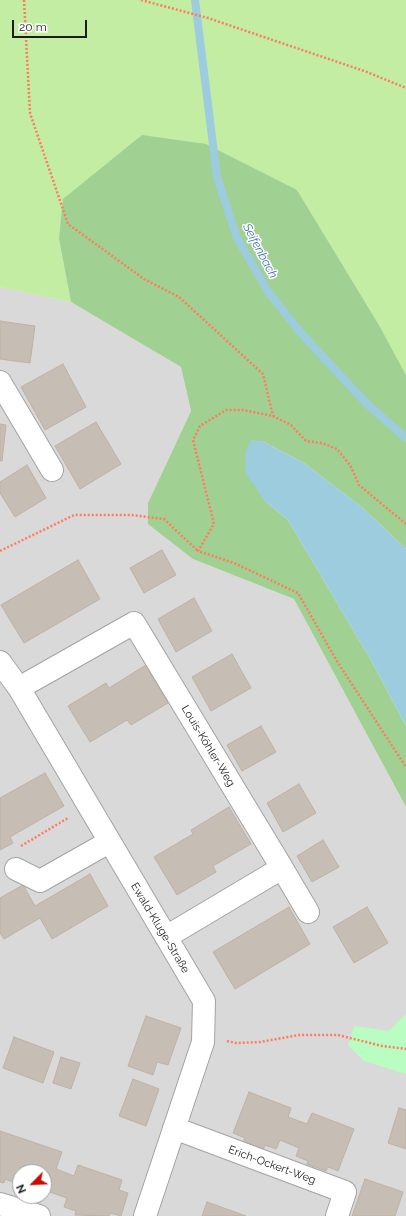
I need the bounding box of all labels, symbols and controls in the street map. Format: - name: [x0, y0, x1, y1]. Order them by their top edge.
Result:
- scale bar: [14, 12, 89, 38]
- text: 20 m: [19, 20, 47, 34]
- water label: Seifenbach: [240, 221, 280, 281]
- street label: Louis-Köhler-Weg: [179, 703, 237, 789]
- street label: Ewald-Kluge-Straße: [128, 881, 192, 975]
- street label: Erich-Ockert-Weg: [226, 1143, 318, 1187]
- north arrow: [12, 1164, 52, 1204]
- text: N: [14, 1182, 29, 1195]

